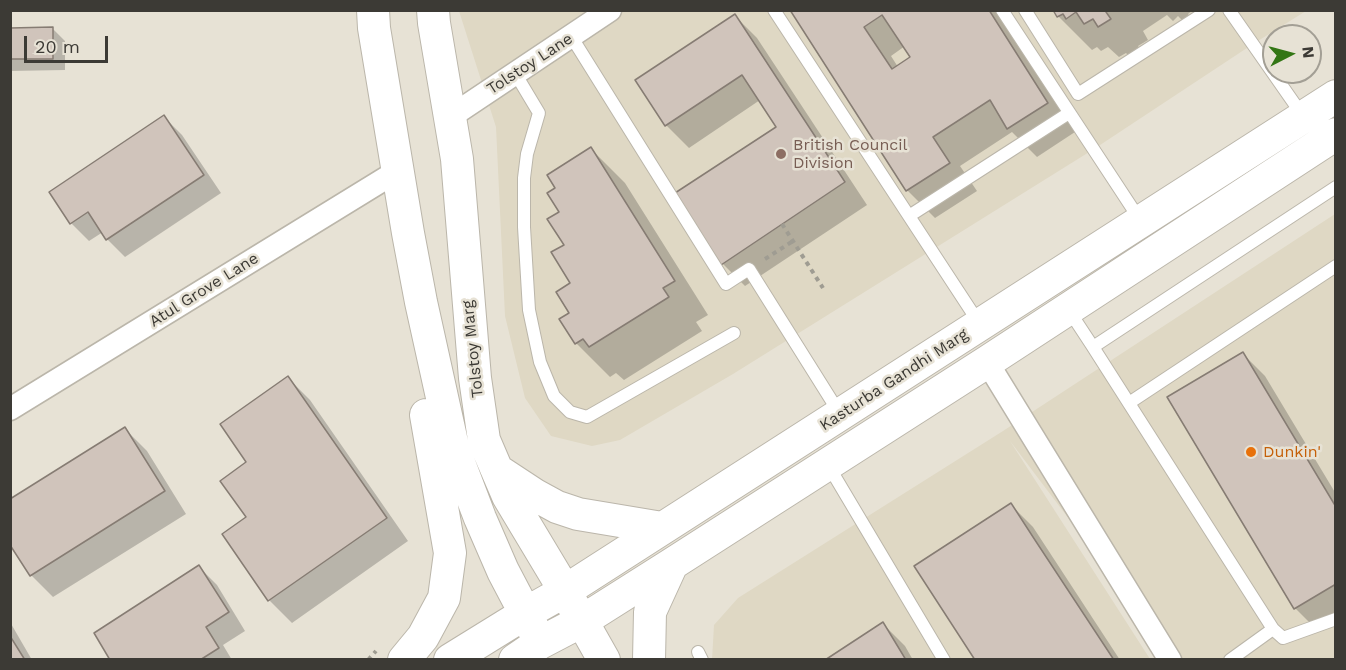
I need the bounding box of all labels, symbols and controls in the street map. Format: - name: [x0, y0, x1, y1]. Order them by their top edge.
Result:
- scale bar: [27, 24, 111, 62]
- north arrow: [1262, 24, 1322, 84]
- street label: Tolstoy Lane: [484, 29, 576, 99]
- text: 20 m: [35, 36, 80, 57]
- text: N: [1298, 45, 1318, 59]
- place label: British Council Division: [793, 135, 907, 173]
- marker: British Council Division: [774, 147, 788, 161]
- street label: Atul Grove Lane: [146, 249, 262, 331]
- street label: Tolstoy Marg: [458, 299, 488, 399]
- street label: Kasturba Gandhi Marg: [816, 325, 972, 435]
- place label: Dunkin': [1263, 442, 1321, 462]
- marker: Dunkin': [1244, 445, 1258, 459]

